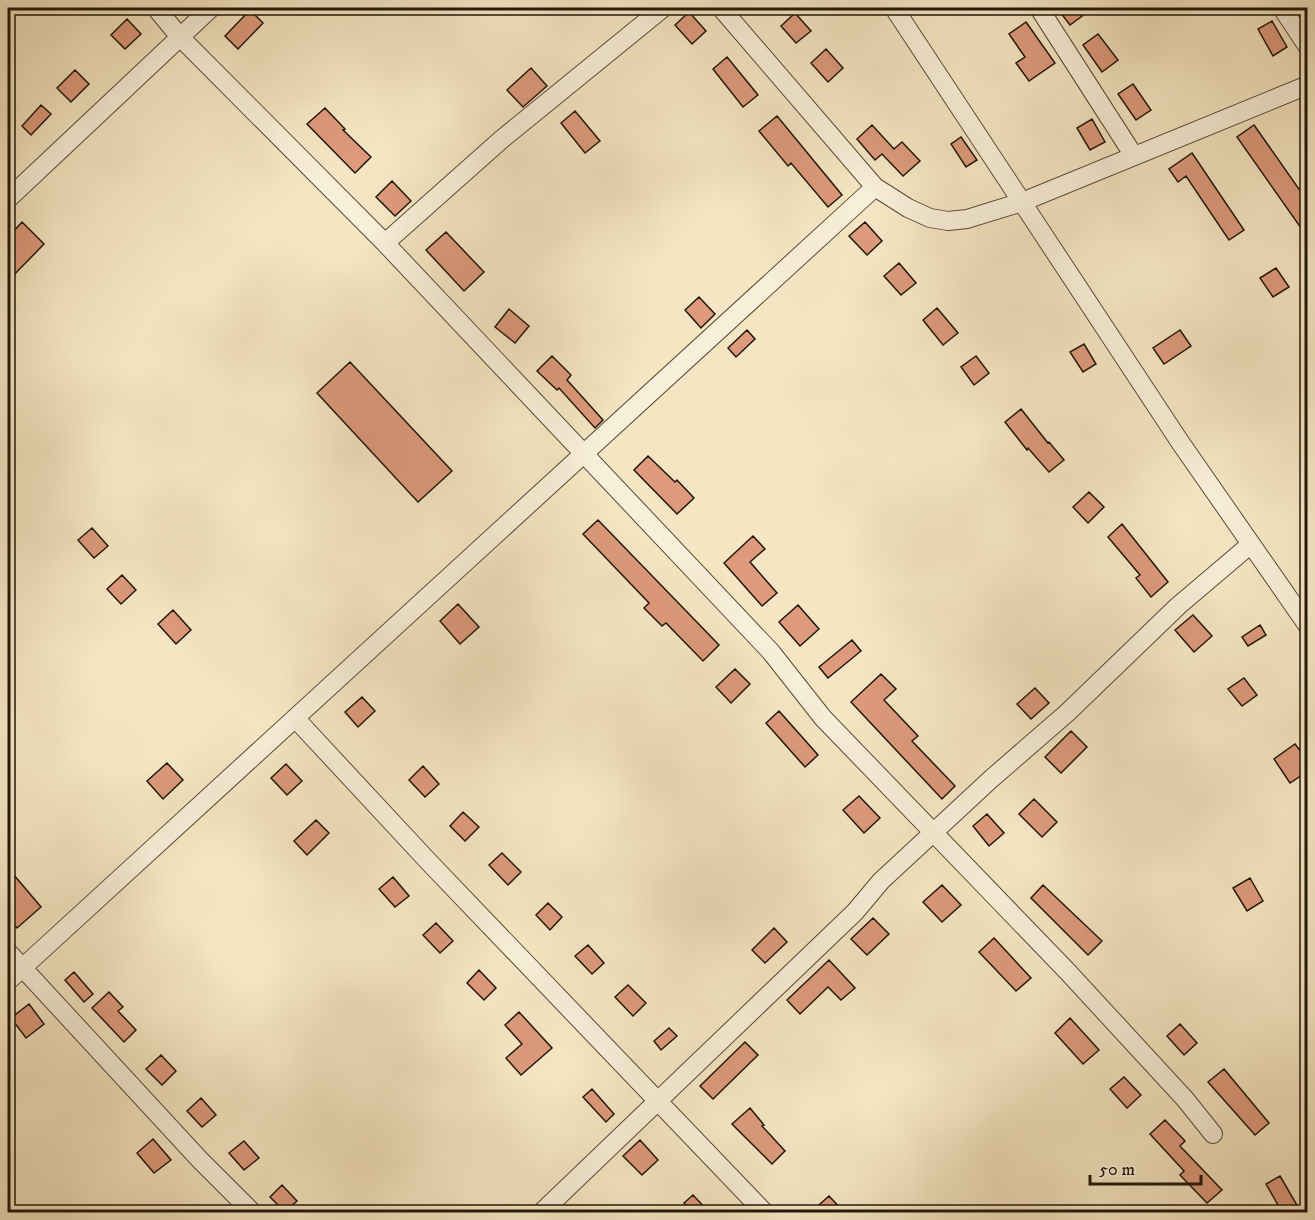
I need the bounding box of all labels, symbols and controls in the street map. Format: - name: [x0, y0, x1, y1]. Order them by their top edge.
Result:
- scale bar: [1090, 1148, 1201, 1186]
- text: 50 m: [1099, 1159, 1135, 1181]

